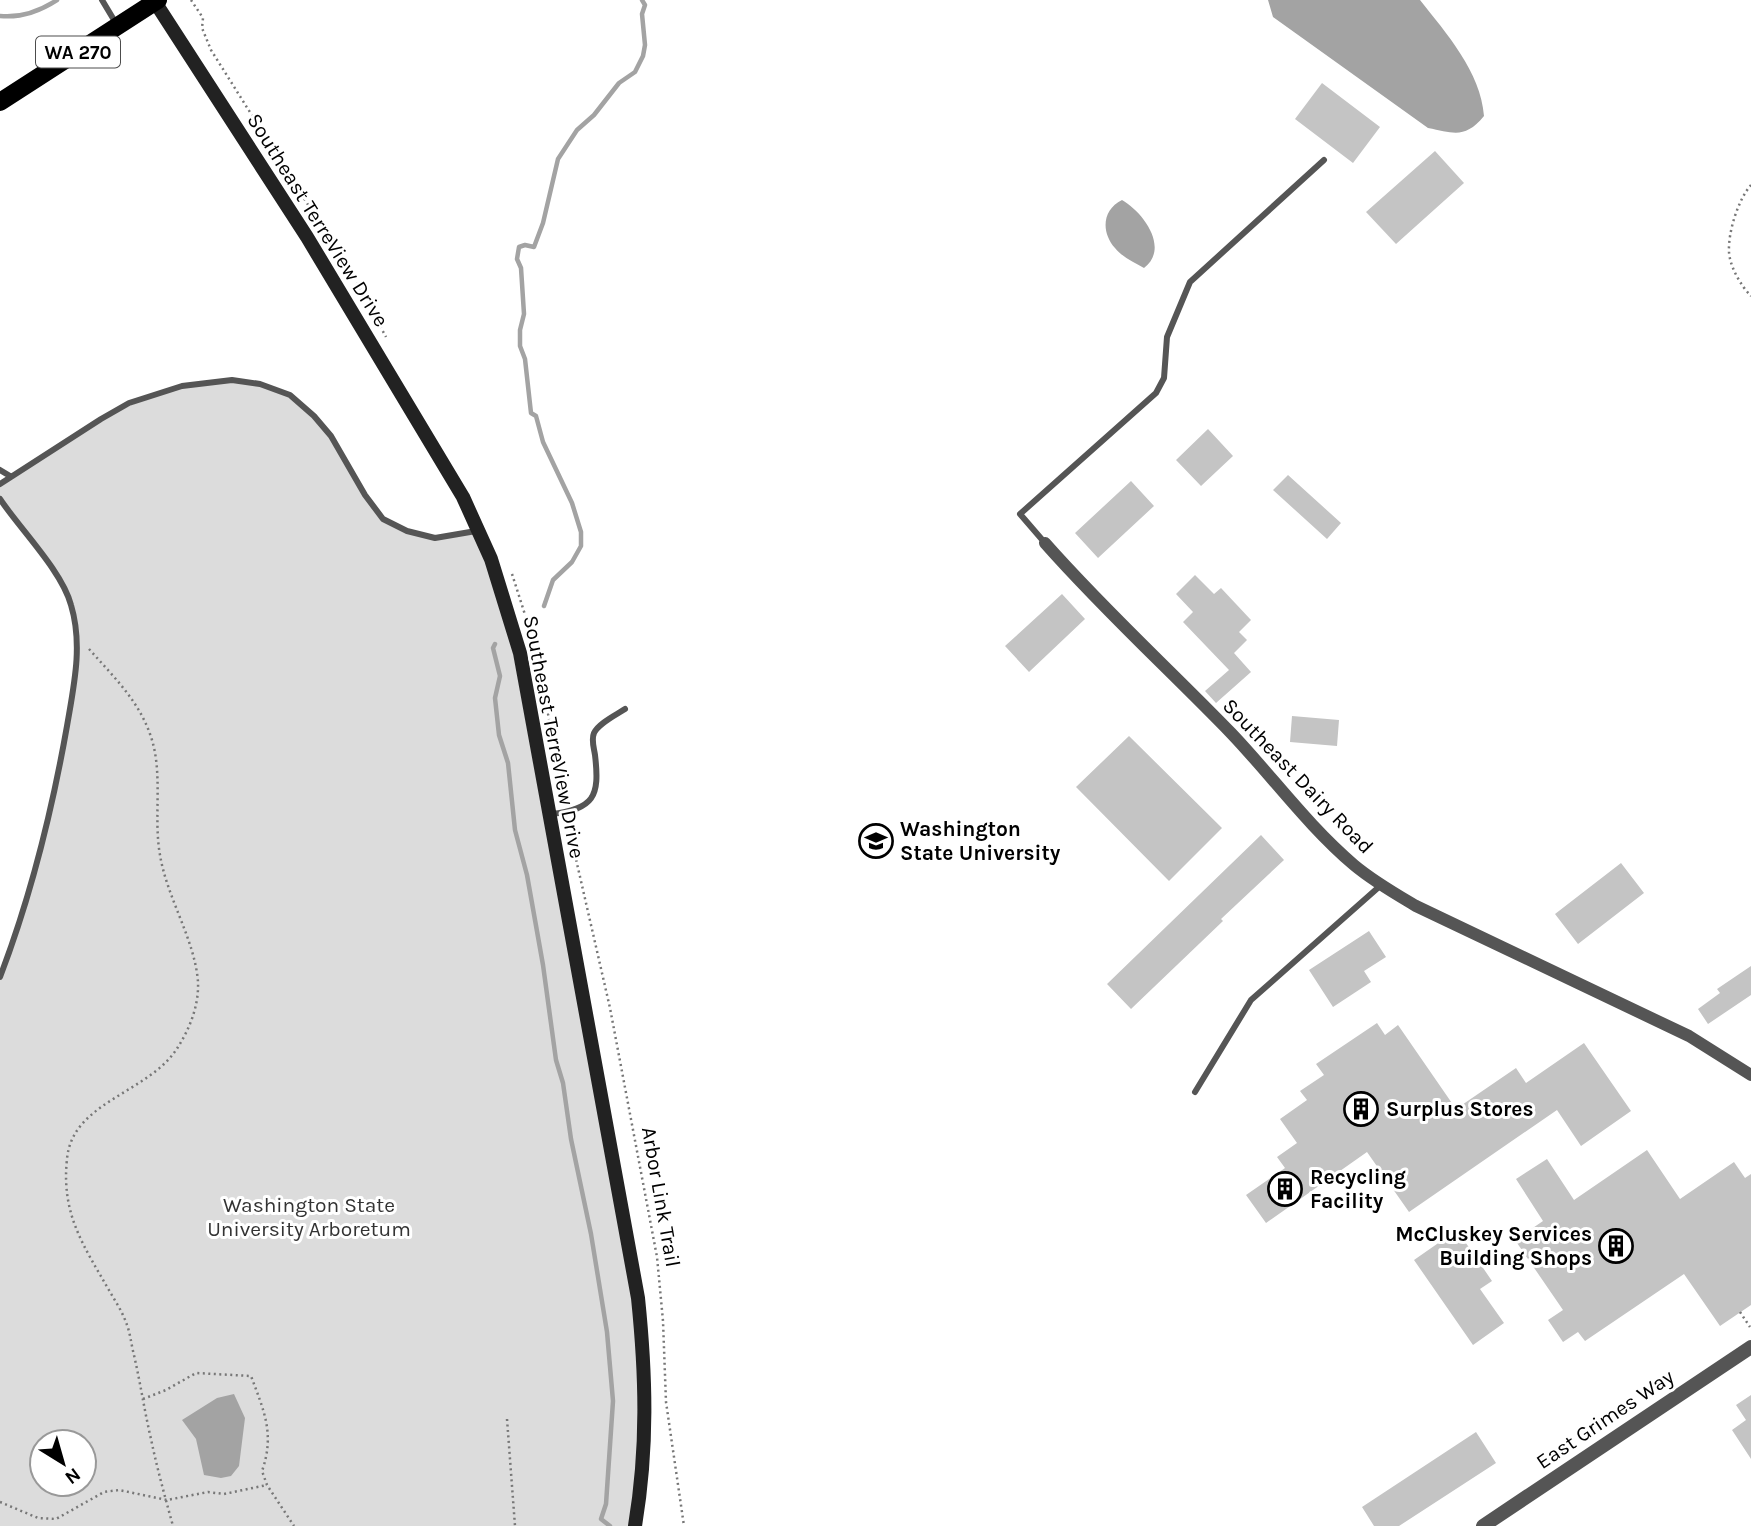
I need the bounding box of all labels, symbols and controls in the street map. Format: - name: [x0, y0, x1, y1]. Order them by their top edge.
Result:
- road number: WA 270: [36, 36, 120, 68]
- street label: Southeast TerreView Drive: [242, 109, 394, 331]
- street label: Southeast TerreView Drive: [519, 613, 589, 861]
- street label: Southeast Dairy Road: [1218, 694, 1378, 858]
- place label: Washington State University: [900, 817, 1061, 865]
- school or university icon: Washington State University: [857, 822, 895, 860]
- building icon: Surplus Stores: [1342, 1090, 1380, 1128]
- place label: Surplus Stores: [1386, 1097, 1534, 1121]
- street label: Arbor Link Trail: [637, 1125, 685, 1269]
- place label: Recycling Facility: [1310, 1165, 1406, 1213]
- building icon: Recycling Facility: [1266, 1170, 1304, 1208]
- park label: Washington State University Arboretum: [207, 1193, 411, 1241]
- place label: McCluskey Services Building Shops: [1395, 1222, 1592, 1270]
- building icon: McCluskey Services Building Shops: [1597, 1227, 1635, 1265]
- street label: East Grimes Way: [1532, 1364, 1678, 1474]
- north arrow: [28, 1428, 98, 1498]
- text: N: [61, 1463, 85, 1489]

